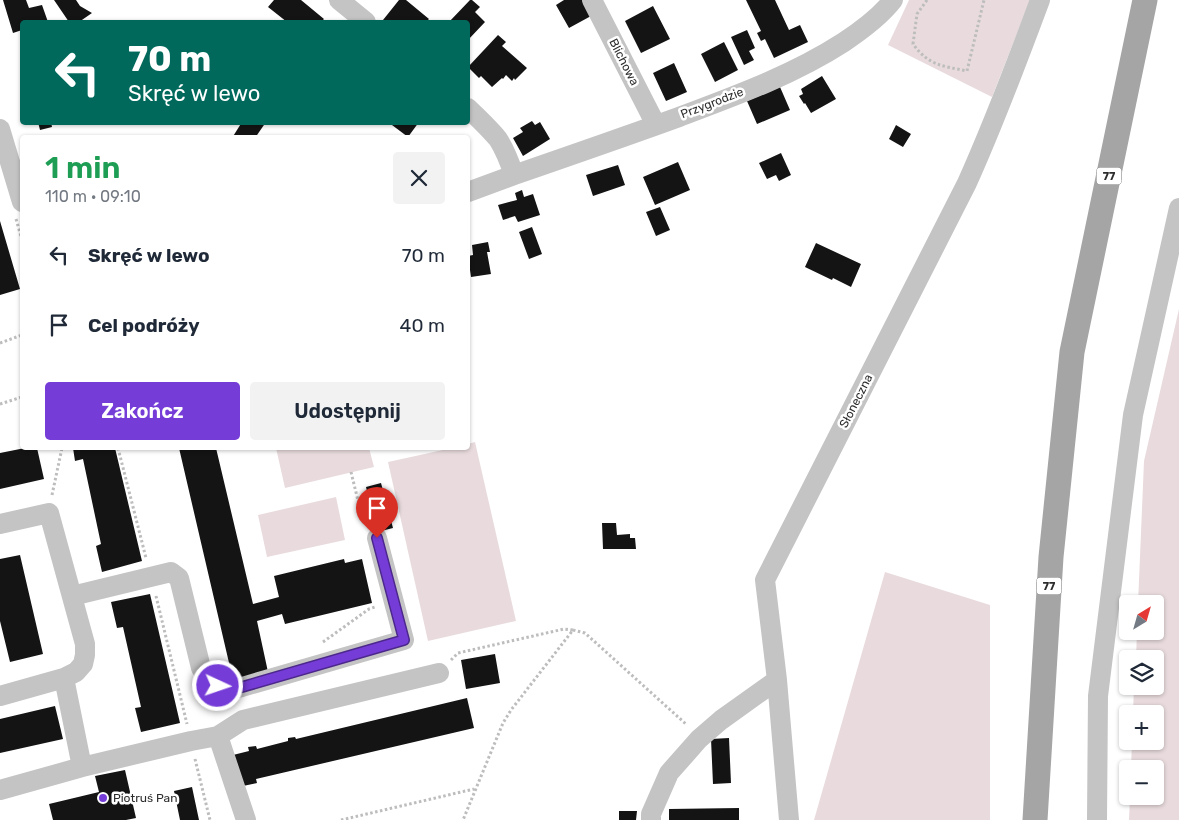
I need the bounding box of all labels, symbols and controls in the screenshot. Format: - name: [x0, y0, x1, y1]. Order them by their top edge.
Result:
- street label: Blichowa: [606, 36, 642, 88]
- text: 70 m: [128, 38, 211, 80]
- icon: left: [45, 40, 110, 105]
- text: Skręć w lewo: [128, 80, 260, 107]
- street label: Przygrodzie: [679, 85, 746, 121]
- text: 1 min: [45, 150, 120, 186]
- button: close: [393, 152, 445, 204]
- road number: 77: [1096, 168, 1122, 185]
- text: 110 m · 09:10: [45, 187, 141, 206]
- icon: left: [45, 241, 73, 269]
- text: Skręć w lewo: [88, 244, 210, 267]
- text: 70 m: [402, 244, 445, 267]
- icon: arrive: [45, 311, 73, 339]
- text: Cel podróży: [88, 314, 200, 337]
- text: 40 m: [400, 314, 445, 337]
- street label: Słoneczna: [837, 372, 875, 430]
- button: Zakończ: [45, 382, 240, 440]
- button: Udostępnij: [250, 382, 445, 440]
- pin: [356, 487, 398, 538]
- icon: arrive: [363, 494, 391, 522]
- road number: 77: [1036, 578, 1062, 594]
- north arrow: [1119, 595, 1164, 640]
- map controls: [1119, 595, 1164, 805]
- button: layers: [1119, 650, 1164, 695]
- position arrow: [191, 659, 243, 711]
- button: +: [1119, 705, 1164, 750]
- button: −: [1119, 760, 1164, 805]
- place label: Piotruś Pan: [113, 791, 177, 805]
- marker: Piotruś Pan: [97, 792, 109, 804]

